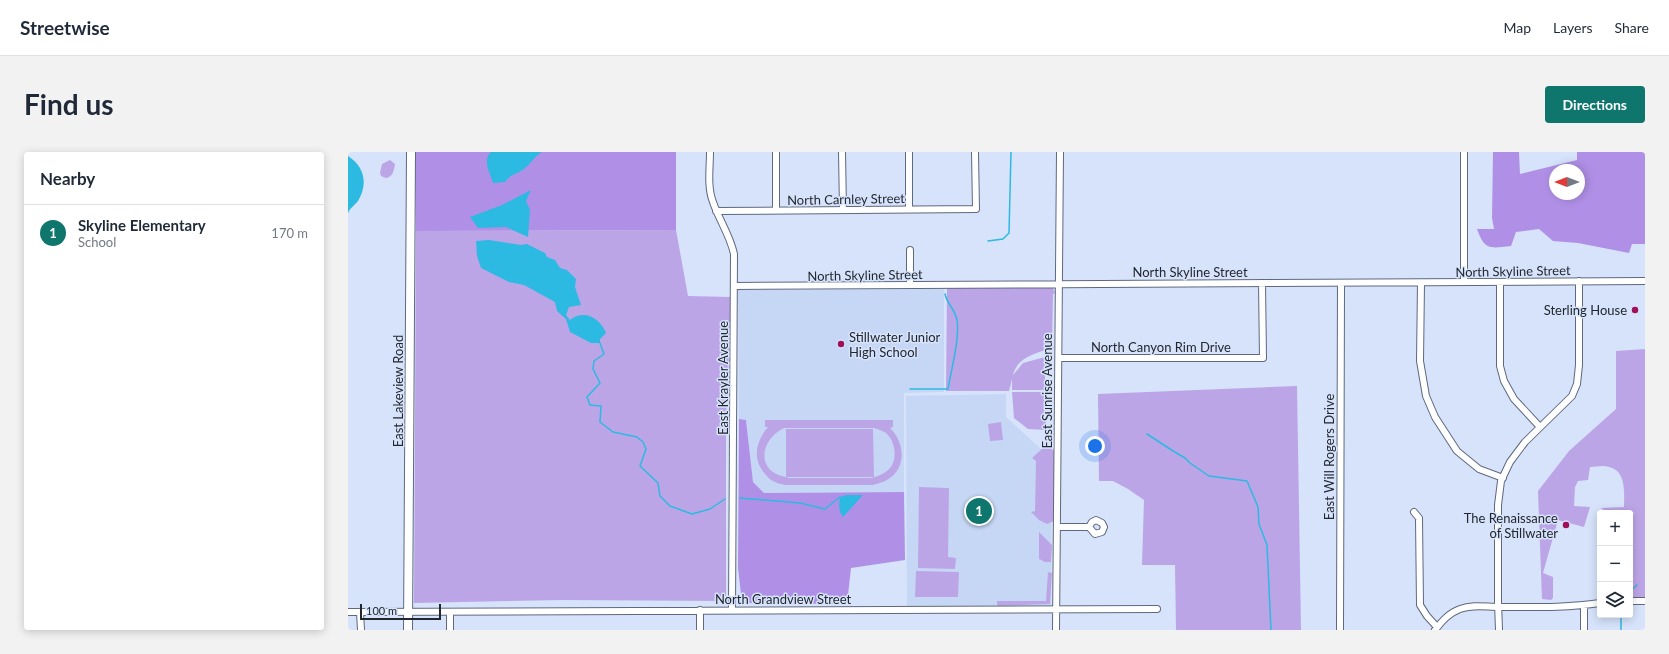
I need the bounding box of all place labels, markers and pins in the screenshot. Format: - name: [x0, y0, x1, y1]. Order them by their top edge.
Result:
- place label: Sterling House: [1544, 302, 1627, 318]
- marker: Sterling House: [1630, 305, 1640, 315]
- place label: Stillwater Junior High School: [849, 329, 941, 360]
- marker: Stillwater Junior High School: [836, 339, 846, 349]
- pin: 1: [966, 496, 992, 526]
- place label: The Renaissance of Stillwater: [1464, 510, 1558, 541]
- marker: The Renaissance of Stillwater: [1561, 520, 1571, 530]

